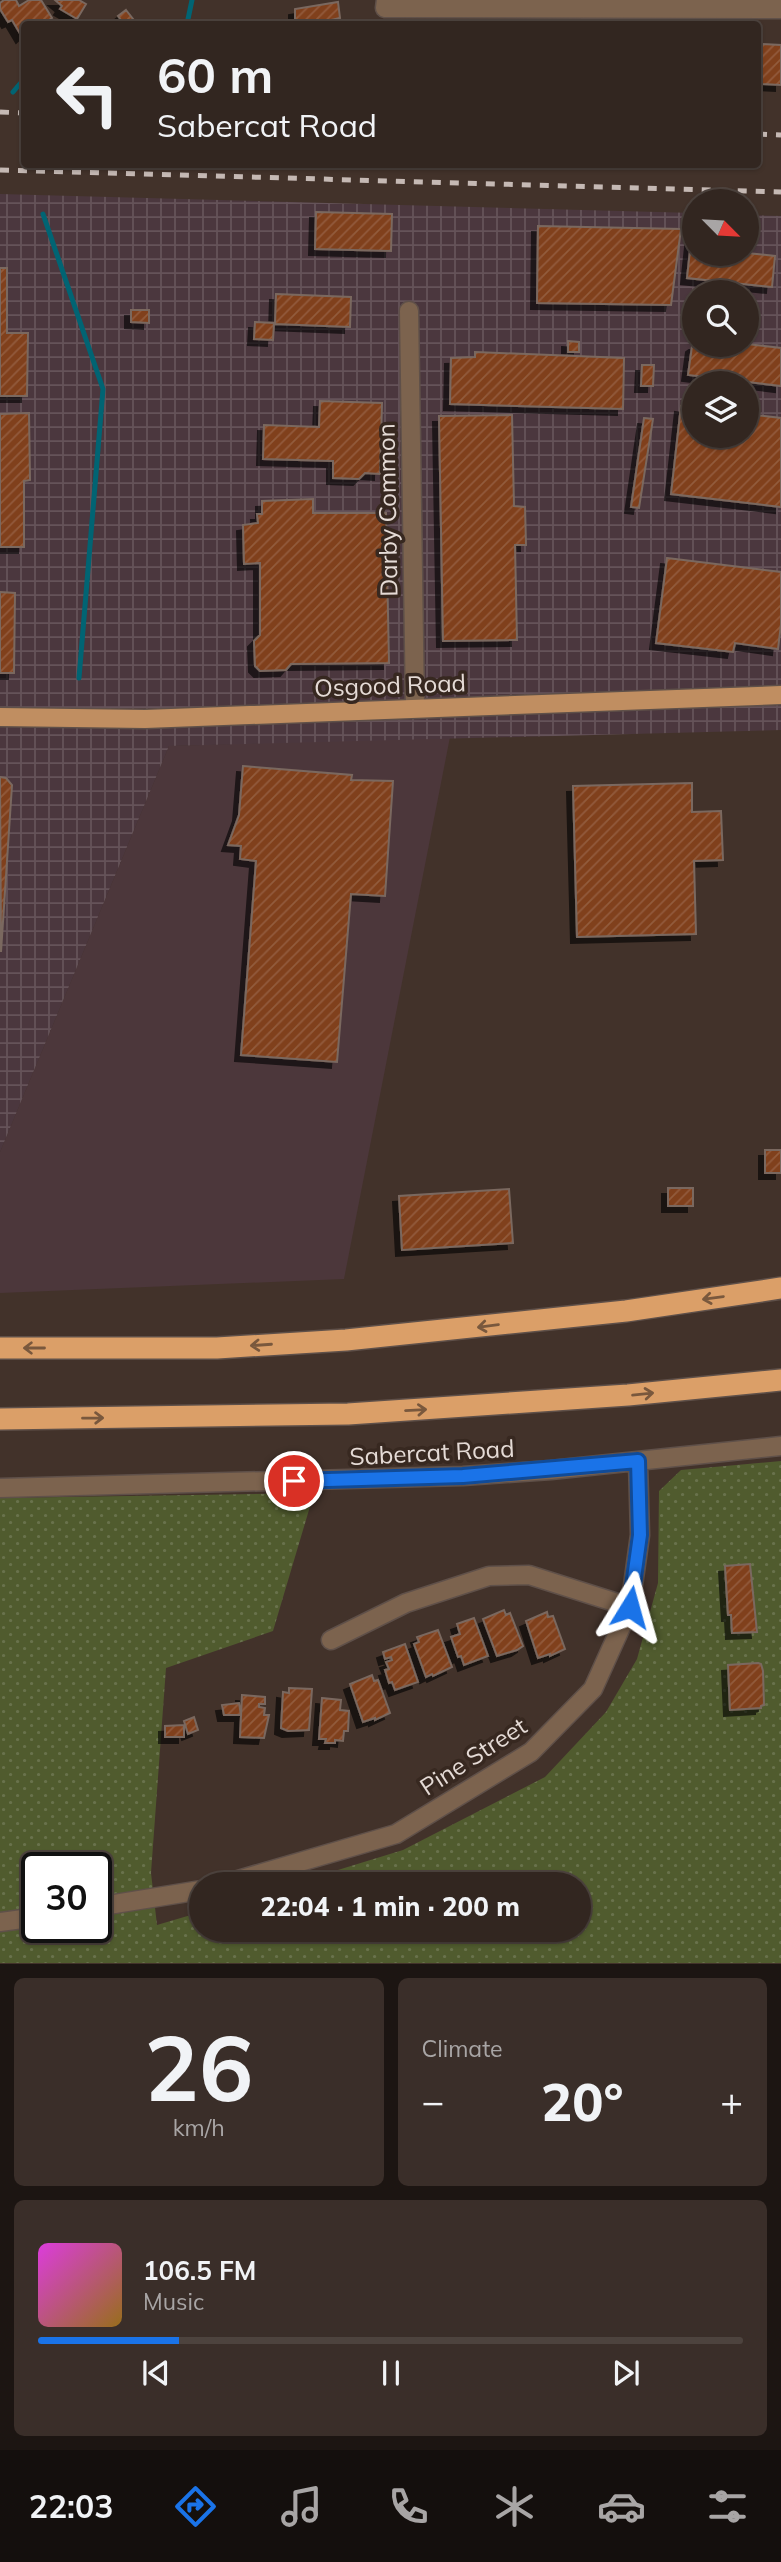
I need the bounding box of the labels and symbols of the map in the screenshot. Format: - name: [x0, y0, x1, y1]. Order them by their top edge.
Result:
- north arrow: [682, 189, 760, 266]
- street label: Darby Common: [370, 423, 404, 597]
- street label: Osgood Road: [314, 667, 466, 703]
- one-way arrow: [703, 1292, 725, 1305]
- one-way arrow: [477, 1320, 500, 1333]
- one-way arrow: [250, 1339, 273, 1352]
- one-way arrow: [22, 1341, 45, 1355]
- one-way arrow: [631, 1387, 653, 1400]
- one-way arrow: [404, 1403, 426, 1416]
- one-way arrow: [81, 1411, 104, 1425]
- street label: Sabercat Road: [349, 1433, 515, 1471]
- pin: [264, 1451, 324, 1511]
- position arrow: [593, 1570, 667, 1644]
- street label: Pine Street: [414, 1710, 532, 1802]
- speed limit sign: 30: [21, 1852, 112, 1943]

